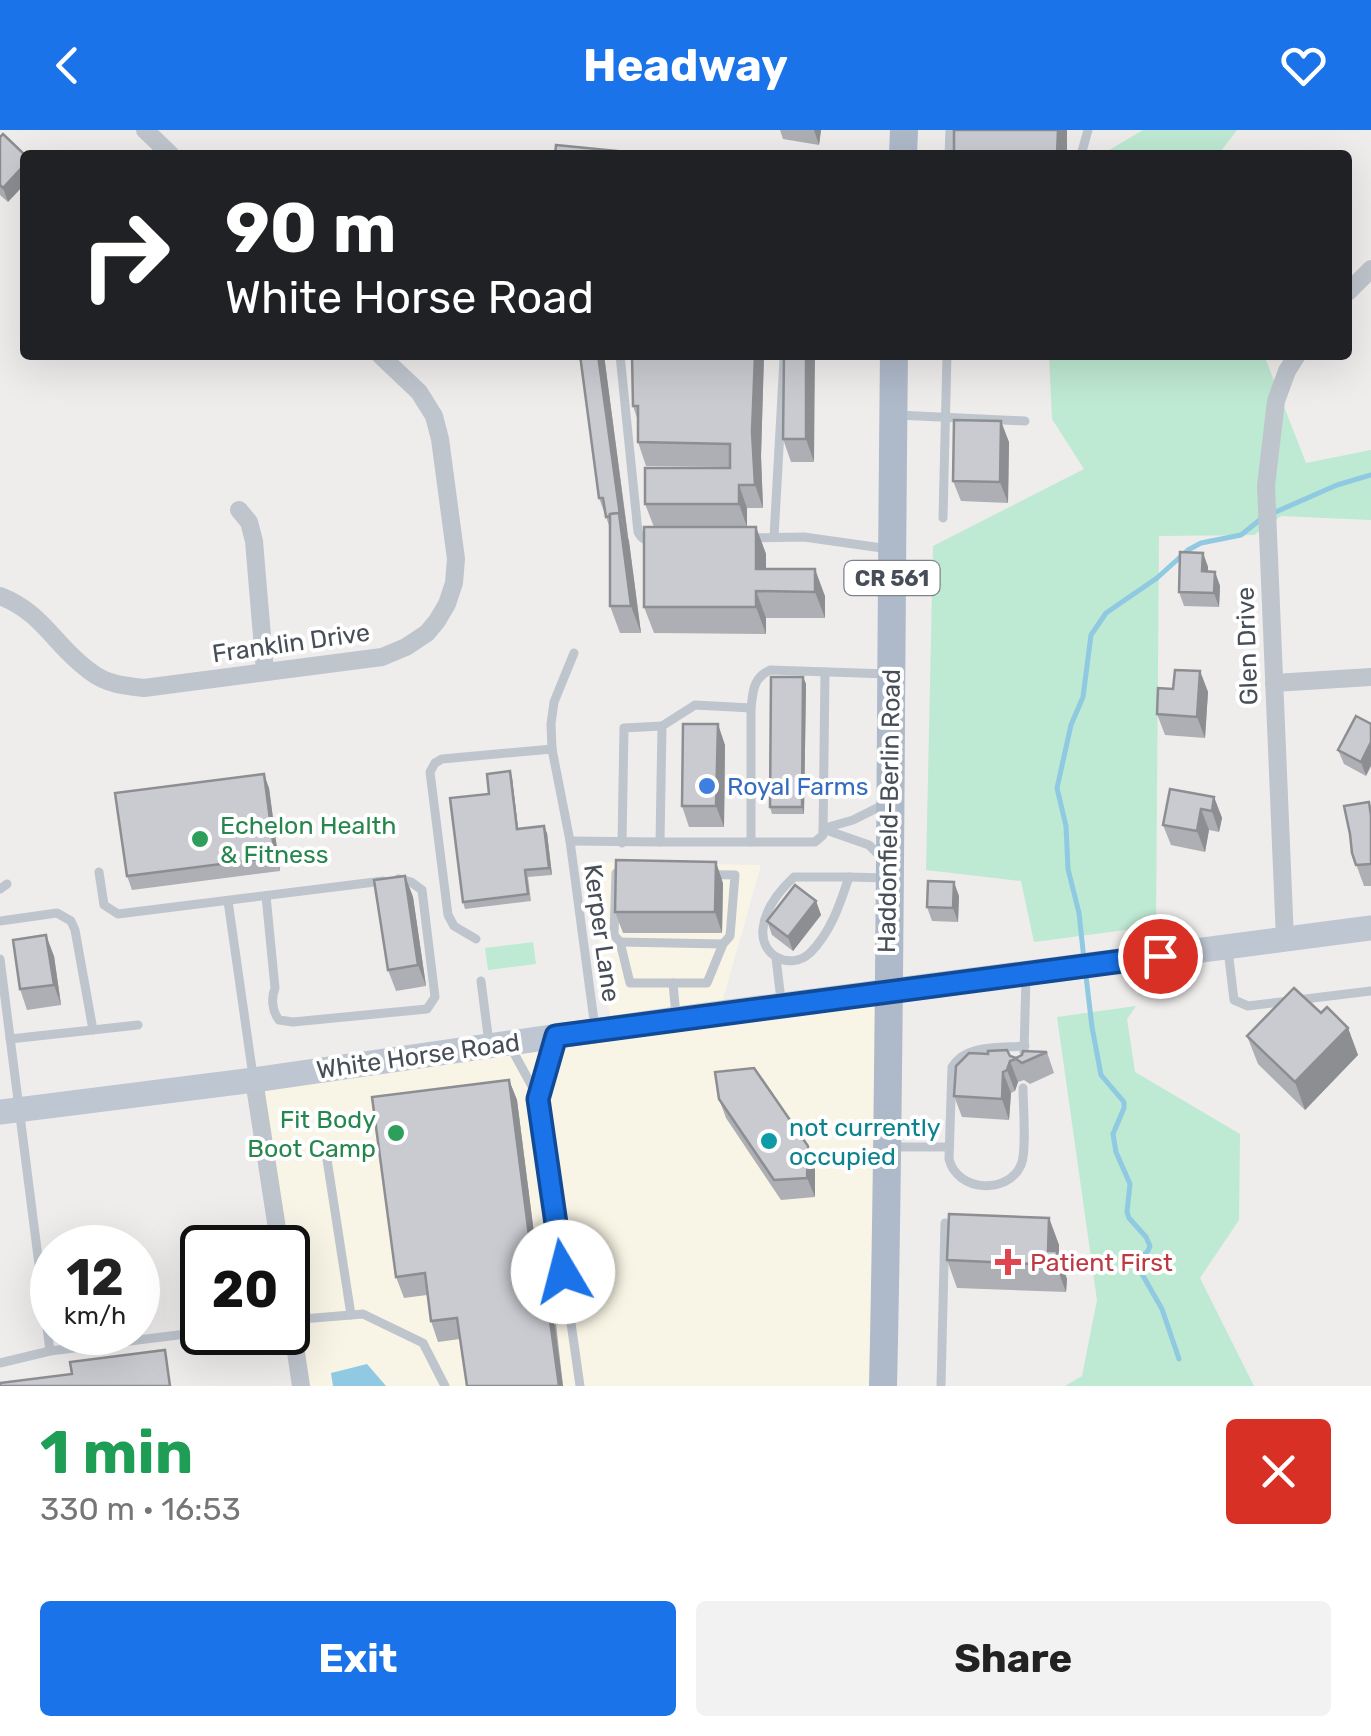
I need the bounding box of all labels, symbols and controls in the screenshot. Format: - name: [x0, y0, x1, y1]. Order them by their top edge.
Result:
- icon: back: [40, 38, 95, 93]
- icon: heart: [1276, 38, 1331, 93]
- text: Headway: [583, 39, 788, 92]
- text: 90 m: [225, 187, 397, 270]
- icon: right: [60, 190, 190, 320]
- text: White Horse Road: [225, 271, 594, 324]
- road number: CR 561: [844, 561, 940, 595]
- street label: Glen Drive: [1230, 586, 1264, 706]
- street label: Franklin Drive: [210, 618, 372, 668]
- street label: Haddonfield-Berlin Road: [872, 669, 906, 953]
- place label: Royal Farms: [727, 772, 869, 801]
- marker: Royal Farms: [696, 775, 718, 797]
- place label: Echelon Health & Fitness: [220, 811, 396, 869]
- marker: Echelon Health & Fitness: [189, 828, 211, 850]
- street label: Kerper Lane: [578, 862, 626, 1004]
- pin: [1118, 914, 1203, 999]
- icon: arrive: [1133, 929, 1188, 984]
- street label: White Horse Road: [314, 1027, 522, 1085]
- place label: Fit Body Boot Camp: [247, 1105, 376, 1163]
- place label: not currently occupied: [789, 1113, 941, 1171]
- marker: Fit Body Boot Camp: [385, 1122, 407, 1144]
- marker: not currently occupied: [758, 1130, 780, 1152]
- position arrow: [511, 1220, 615, 1324]
- speed limit sign: 20: [180, 1225, 310, 1355]
- text: 12: [66, 1248, 124, 1308]
- place label: Patient First: [1030, 1248, 1173, 1277]
- marker: Patient First: [995, 1249, 1021, 1275]
- text: km/h: [64, 1301, 126, 1330]
- text: 1 min: [40, 1417, 193, 1488]
- button: close: [1226, 1419, 1331, 1524]
- text: 330 m · 16:53: [40, 1490, 241, 1528]
- button: Exit: [40, 1601, 676, 1716]
- button: Share: [696, 1601, 1331, 1716]

